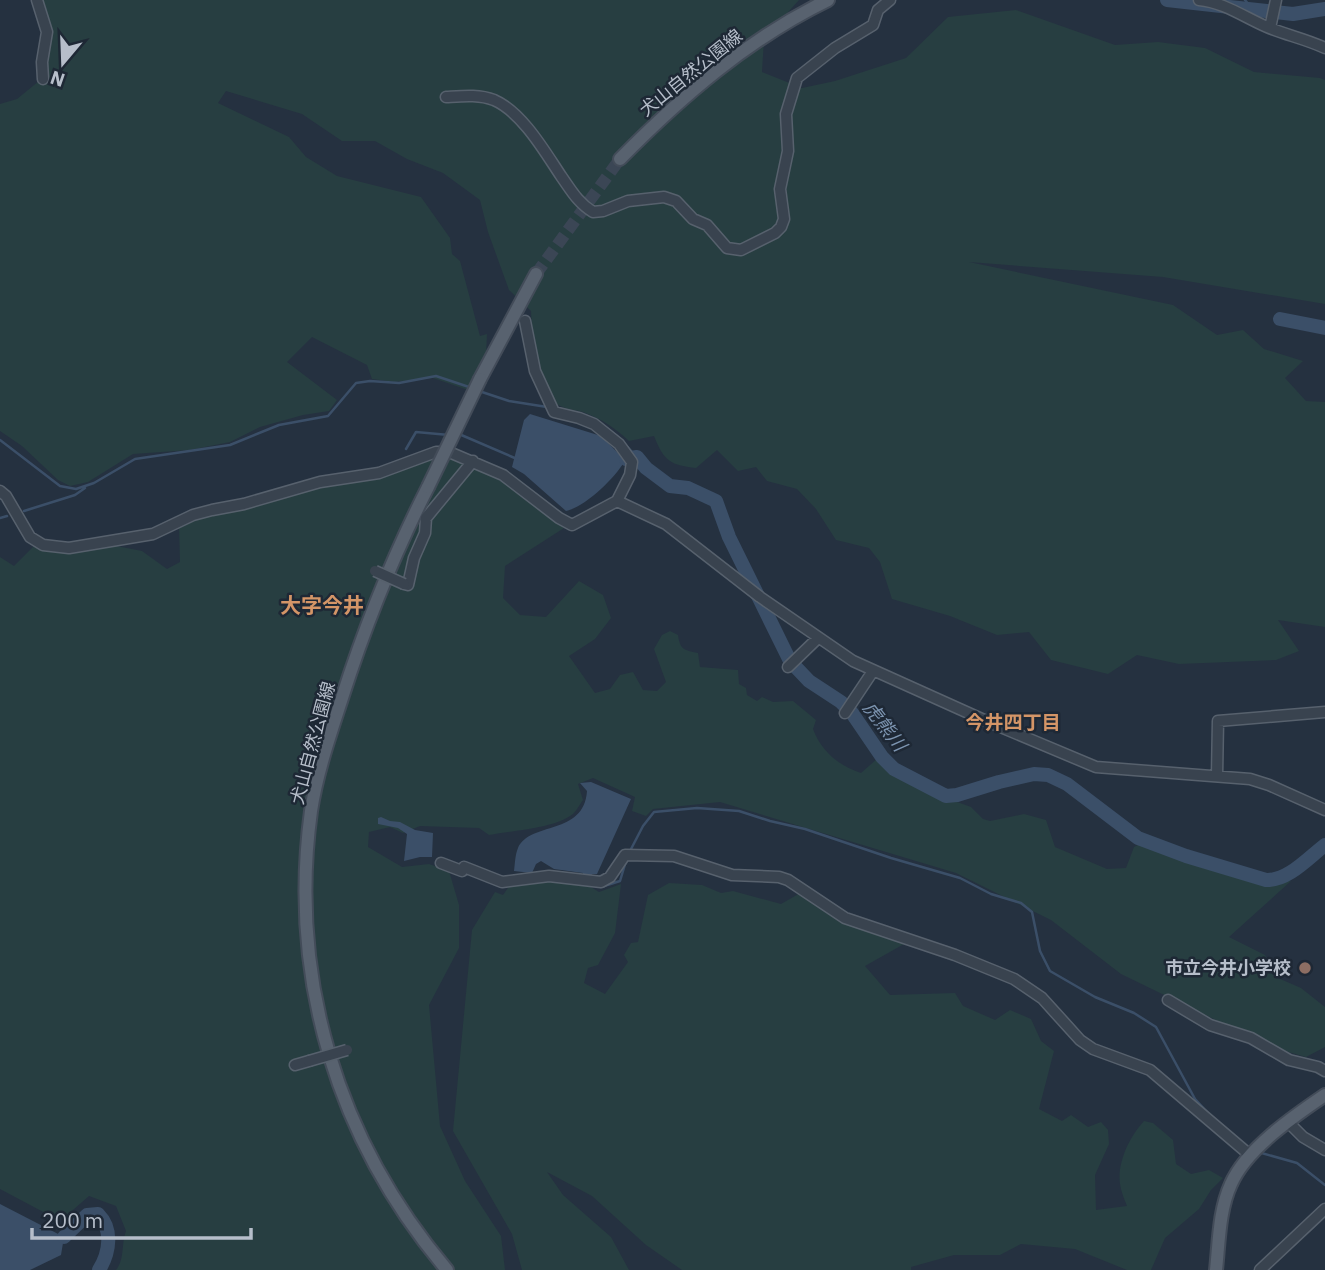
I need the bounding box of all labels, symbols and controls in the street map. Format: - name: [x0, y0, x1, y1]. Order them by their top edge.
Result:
- street label: 犬山自然公園線: [634, 24, 747, 121]
- north arrow: [28, 28, 98, 98]
- text: N: [47, 65, 68, 93]
- district label: 大字今井: [280, 591, 364, 619]
- street label: 犬山自然公園線: [285, 679, 340, 807]
- water label: 虎熊川: [858, 696, 913, 757]
- district label: 今井四丁目: [965, 710, 1061, 734]
- place label: 市立今井小学校: [1165, 956, 1291, 979]
- marker: 市立今井小学校: [1297, 960, 1313, 976]
- scale bar: [32, 1196, 250, 1240]
- text: 200 m: [42, 1206, 103, 1234]

